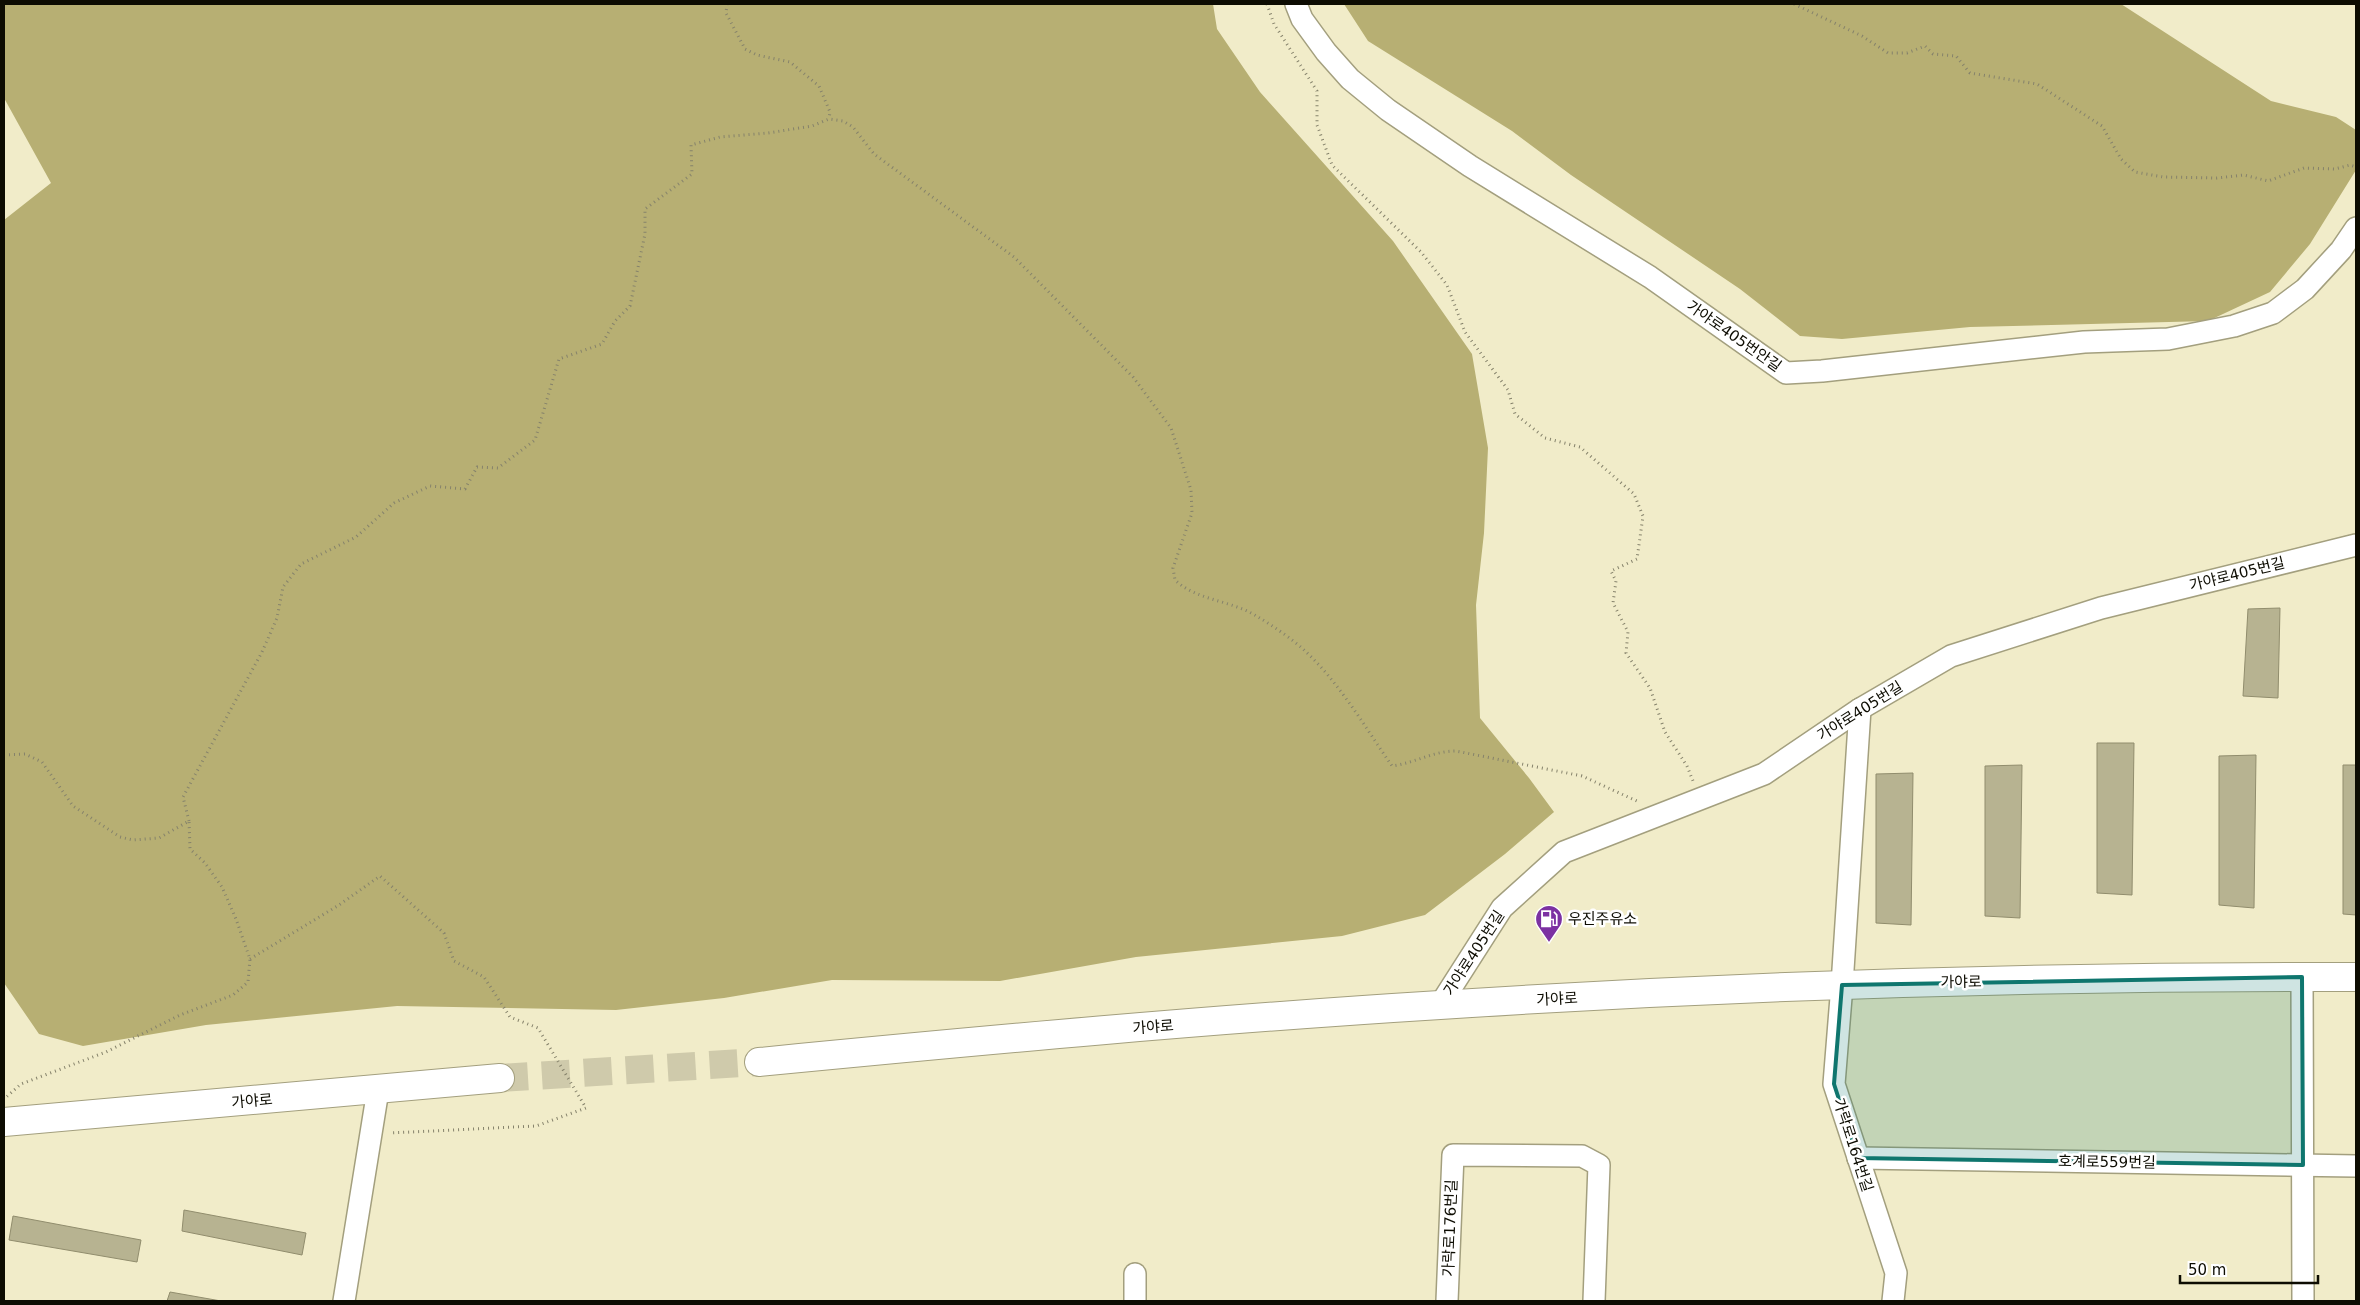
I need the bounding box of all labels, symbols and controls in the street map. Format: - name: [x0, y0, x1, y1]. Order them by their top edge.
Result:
- street label: 가야로405번안길: [1683, 297, 1785, 375]
- street label: 가야로405번길: [2187, 553, 2287, 595]
- street label: 가야로405번길: [1814, 677, 1906, 745]
- fuel station icon: 우진주유소: [1534, 904, 1564, 943]
- street label: 가야로405번길: [1440, 907, 1508, 999]
- place label: 우진주유소: [1568, 910, 1637, 928]
- street label: 가야로: [1940, 973, 1982, 991]
- street label: 가야로: [1536, 989, 1578, 1009]
- street label: 가야로: [1132, 1017, 1174, 1037]
- street label: 가야로: [231, 1090, 273, 1112]
- street label: 가락로164번길: [1829, 1096, 1877, 1194]
- street label: 호계로559번길: [2058, 1152, 2156, 1172]
- street label: 가락로176번길: [1439, 1179, 1461, 1277]
- scale bar: [2180, 1252, 2318, 1284]
- text: 50 m: [2188, 1261, 2226, 1279]

